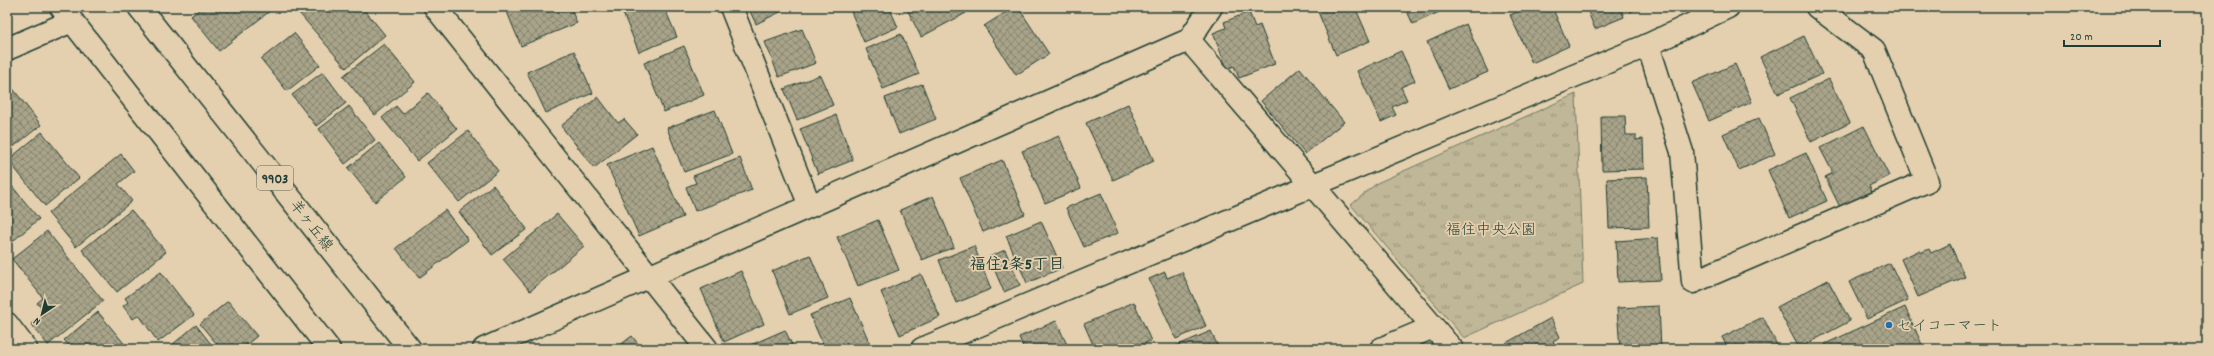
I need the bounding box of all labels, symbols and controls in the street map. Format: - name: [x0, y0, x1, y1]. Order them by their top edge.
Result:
- scale bar: [2064, 22, 2160, 48]
- text: 20 m: [2070, 29, 2093, 46]
- road number: 9903: [257, 166, 293, 190]
- street label: 羊ヶ丘線: [283, 196, 338, 257]
- park label: 福住中央公園: [1446, 220, 1536, 242]
- district label: 福住2条5丁目: [970, 254, 1064, 277]
- north arrow: [22, 294, 62, 334]
- text: N: [30, 312, 44, 329]
- place label: セイコーマート: [1897, 316, 2002, 338]
- marker: セイコーマート: [1884, 320, 1894, 330]

